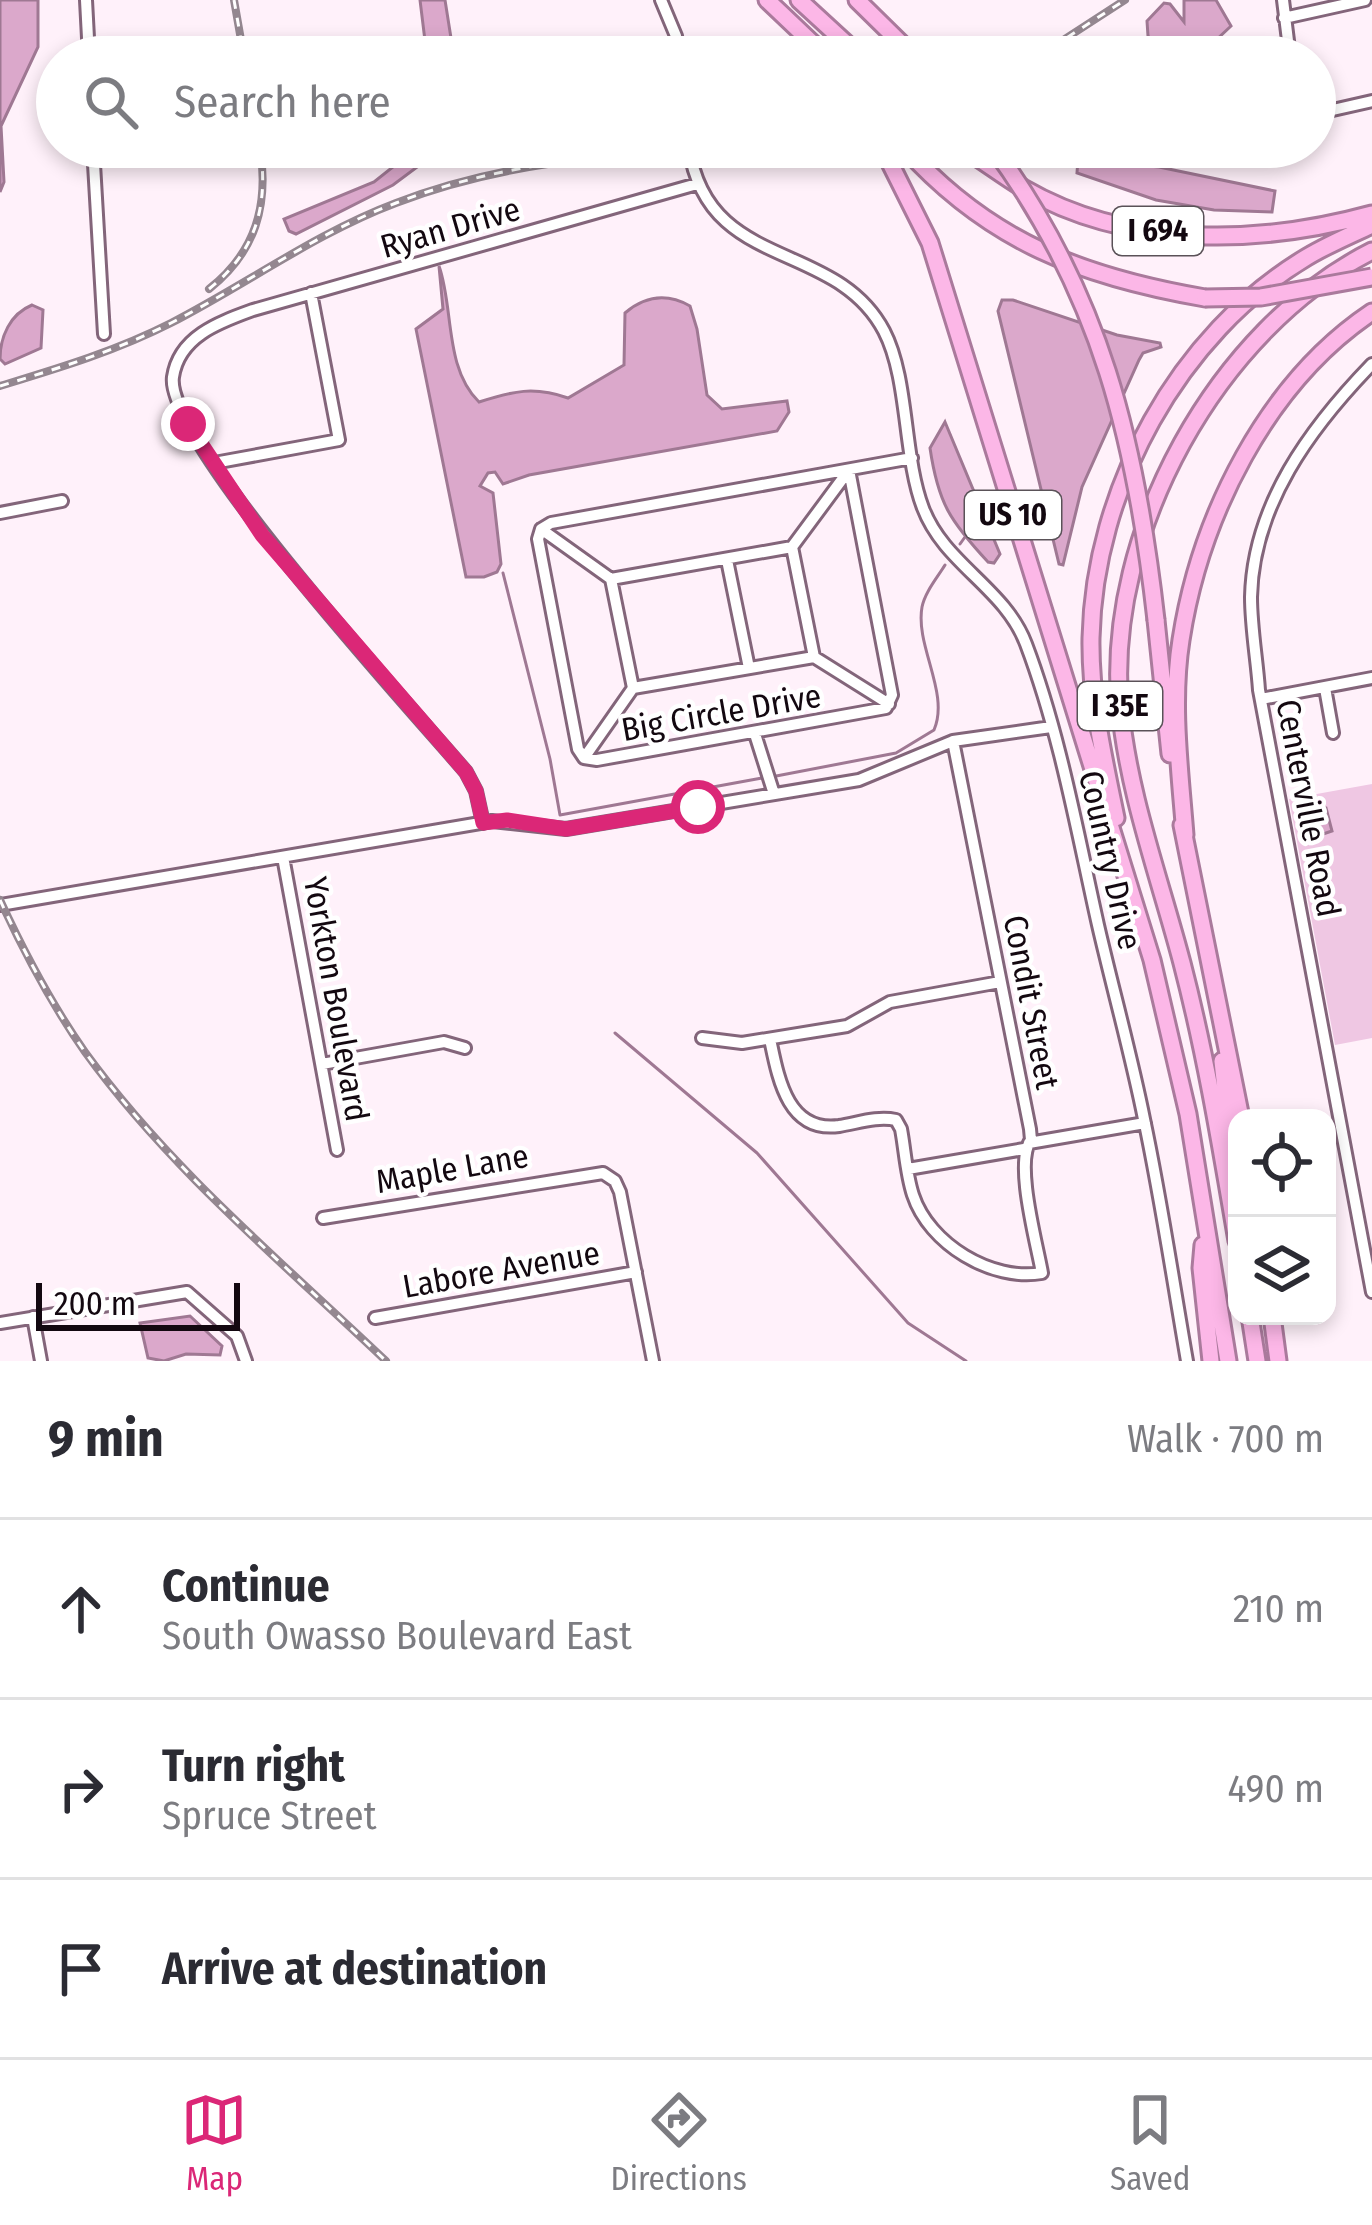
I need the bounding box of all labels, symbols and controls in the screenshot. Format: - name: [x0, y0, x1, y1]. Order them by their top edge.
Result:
- search box: [36, 36, 1336, 168]
- icon: search: [78, 69, 144, 135]
- text: Search here: [174, 75, 391, 129]
- street label: Ryan Drive: [376, 189, 525, 267]
- road number: I 694: [1113, 207, 1203, 255]
- route end: [161, 397, 215, 451]
- road number: US 10: [965, 491, 1061, 539]
- street label: Big Circle Drive: [618, 676, 824, 750]
- road number: I 35E: [1078, 682, 1162, 730]
- street label: Centerville Road: [1267, 696, 1349, 920]
- street label: Country Drive: [1070, 767, 1150, 954]
- route start: [671, 780, 725, 834]
- street label: Yorkton Boulevard: [295, 874, 377, 1125]
- street label: Condit Street: [995, 912, 1068, 1093]
- map controls: [1228, 1109, 1336, 1325]
- button: locate: [1228, 1109, 1336, 1217]
- street label: Maple Lane: [373, 1136, 531, 1202]
- button: layers: [1228, 1217, 1336, 1325]
- street label: Labore Avenue: [400, 1233, 603, 1307]
- scale bar: [36, 1277, 240, 1330]
- text: 200 m: [54, 1284, 136, 1324]
- text: 9 min: [48, 1408, 164, 1470]
- text: Walk · 700 m: [1127, 1416, 1324, 1462]
- text: Continue: [162, 1559, 330, 1613]
- icon: ahead: [48, 1576, 114, 1642]
- text: 210 m: [1233, 1586, 1324, 1632]
- text: South Owasso Boulevard East: [162, 1613, 632, 1659]
- text: Turn right: [162, 1739, 345, 1793]
- icon: right: [48, 1756, 114, 1822]
- text: 490 m: [1227, 1766, 1324, 1812]
- text: Spruce Street: [162, 1793, 376, 1839]
- icon: arrive: [48, 1936, 114, 2002]
- text: Arrive at destination: [162, 1942, 547, 1996]
- tab: Map: [181, 2087, 247, 2199]
- tab: Directions: [610, 2087, 747, 2199]
- tab: Saved: [1110, 2087, 1190, 2199]

